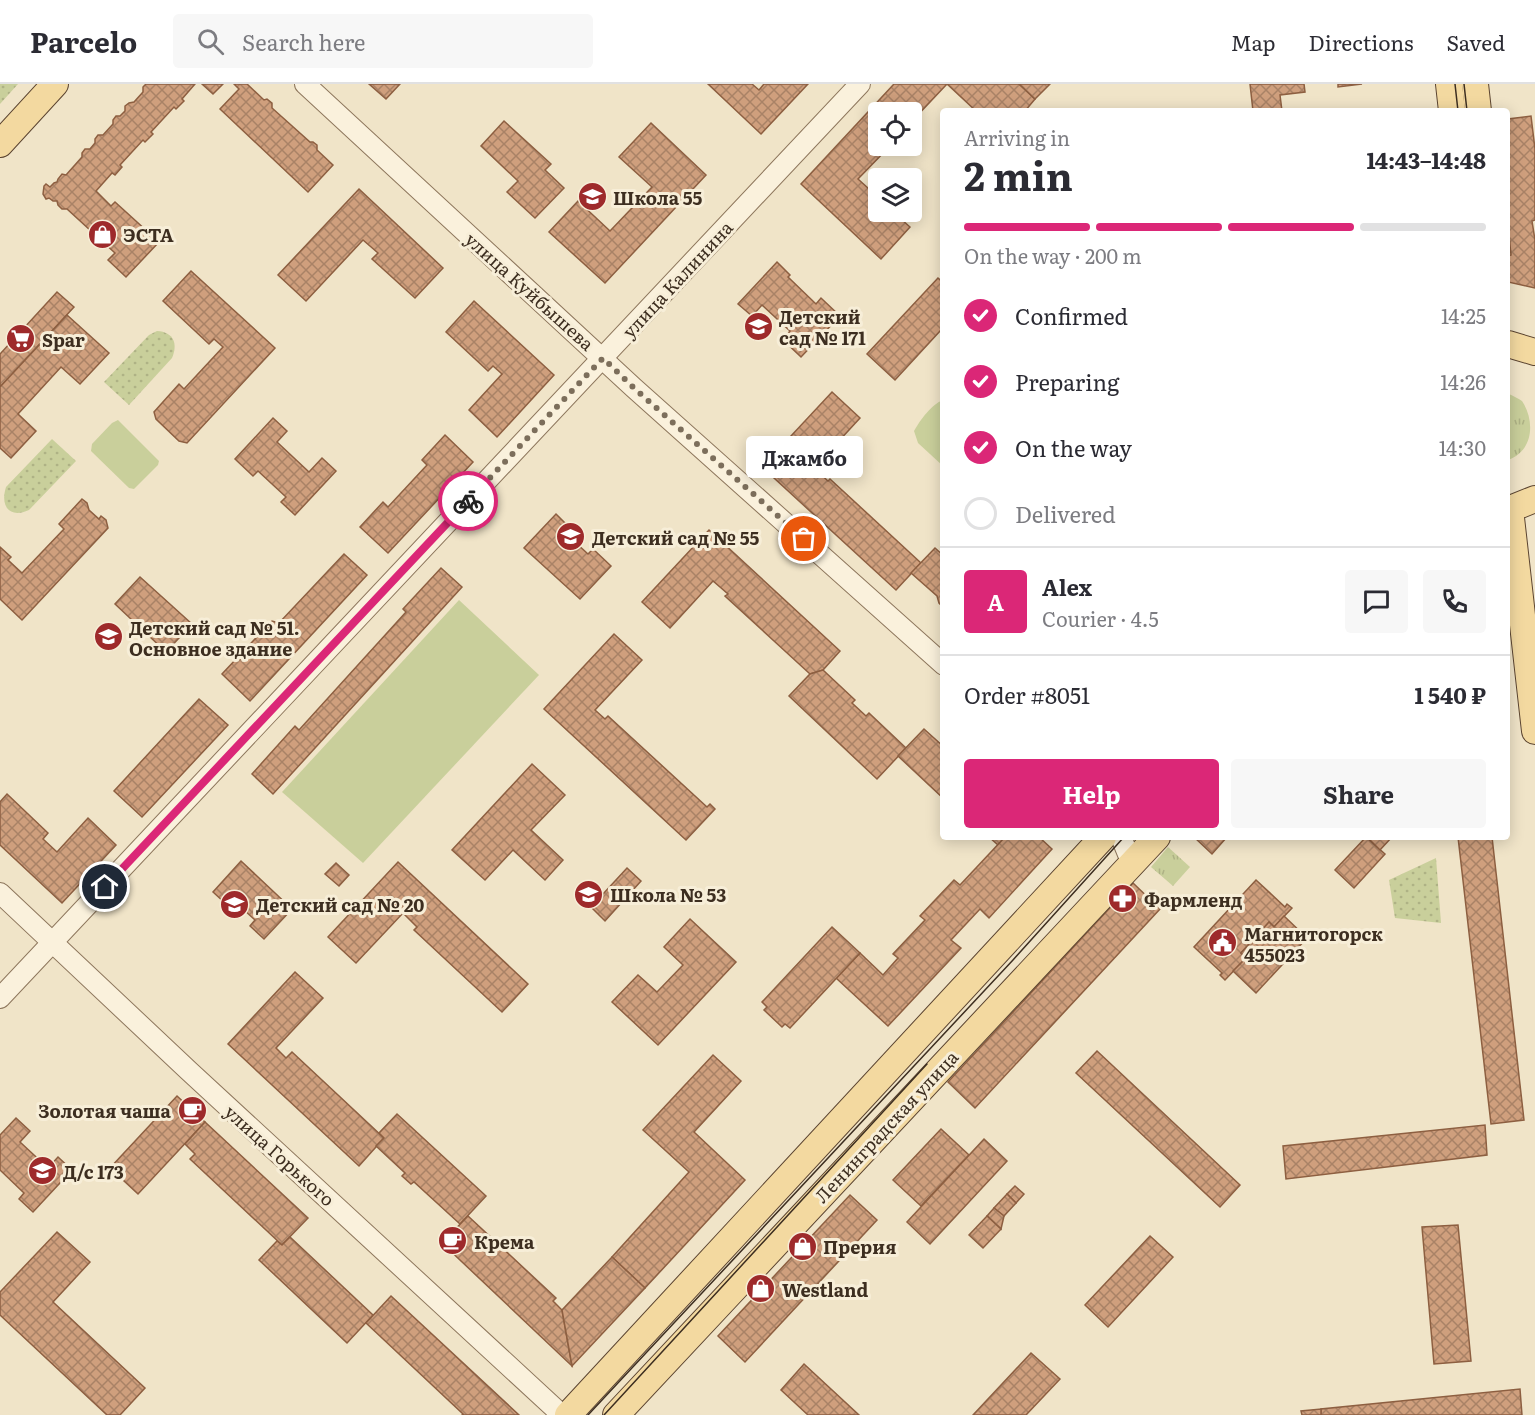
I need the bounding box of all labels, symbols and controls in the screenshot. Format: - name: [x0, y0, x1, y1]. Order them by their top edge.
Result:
- search box: [173, 14, 593, 68]
- text: Parcelo: [30, 20, 137, 62]
- icon: search: [194, 25, 227, 58]
- text: Search here: [242, 25, 366, 58]
- text: Map: [1231, 26, 1276, 57]
- text: Directions: [1309, 26, 1414, 57]
- text: Saved: [1447, 26, 1505, 57]
- map controls: [868, 102, 922, 222]
- button: locate: [868, 102, 922, 156]
- text: Arriving in: [964, 122, 1070, 152]
- text: 14:43–14:48: [1366, 143, 1486, 176]
- text: 2 min: [964, 145, 1073, 203]
- button: layers: [868, 168, 922, 222]
- school or university icon: Школа 55: [576, 181, 608, 213]
- place label: Школа 55: [613, 184, 702, 211]
- street label: улица Калинина: [615, 214, 739, 344]
- shop icon: ЭСТА: [86, 218, 118, 250]
- place label: ЭСТА: [123, 221, 174, 248]
- street label: улица Куйбышева: [459, 226, 601, 357]
- text: On the way · 200 m: [964, 240, 1142, 270]
- icon: check: [964, 299, 997, 332]
- text: Confirmed: [1015, 299, 1128, 332]
- text: 14:25: [1441, 300, 1486, 330]
- place label: Детский сад № 171: [779, 303, 866, 351]
- school or university icon: Детский сад № 171: [742, 310, 774, 342]
- supermarket icon: Spar: [5, 323, 37, 355]
- place label: Spar: [42, 326, 85, 353]
- icon: check: [964, 365, 997, 398]
- text: Preparing: [1015, 365, 1119, 398]
- text: 14:26: [1440, 366, 1486, 396]
- icon: check: [964, 431, 997, 464]
- text: On the way: [1015, 431, 1132, 464]
- text: 14:30: [1439, 432, 1486, 462]
- callout: Джамбо: [746, 437, 862, 479]
- text: Джамбо: [762, 442, 847, 472]
- courier: [438, 471, 498, 531]
- icon: bike: [452, 485, 485, 518]
- text: Delivered: [1015, 497, 1116, 530]
- pin: [778, 513, 829, 564]
- school or university icon: Детский сад № 55: [555, 521, 587, 553]
- icon: bag: [787, 522, 820, 555]
- place label: Детский сад № 55: [592, 524, 759, 551]
- text: Alex: [1042, 570, 1092, 603]
- button: chat: [1345, 570, 1408, 633]
- button: phone: [1423, 570, 1486, 633]
- text: A: [987, 585, 1004, 618]
- text: Courier · 4.5: [1042, 603, 1159, 633]
- place label: Детский сад № 51. Основное здание: [129, 614, 300, 662]
- school or university icon: Детский сад № 51. Основное здание: [92, 621, 124, 653]
- text: Order #8051: [964, 678, 1090, 711]
- text: 1 540 ₽: [1415, 678, 1486, 711]
- button: Help: [964, 759, 1219, 828]
- button: Share: [1231, 759, 1486, 828]
- pin: [79, 861, 130, 912]
- icon: home: [88, 870, 121, 903]
- school or university icon: Школа № 53: [573, 878, 605, 910]
- place label: Школа № 53: [610, 881, 726, 908]
- pharmacy icon: Фармленд: [1107, 883, 1139, 915]
- place label: Фармленд: [1144, 886, 1242, 913]
- school or university icon: Детский сад № 20: [219, 888, 251, 920]
- place label: Детский сад № 20: [256, 891, 424, 918]
- place label: Магнитогорск 455023: [1244, 920, 1383, 968]
- public building icon: Магнитогорск 455023: [1207, 927, 1239, 959]
- street label: Ленинградская улица: [808, 1044, 964, 1208]
- cafe icon: Золотая чаша: [176, 1094, 208, 1126]
- place label: Золотая чаша: [38, 1097, 172, 1124]
- street label: улица Горького: [219, 1098, 341, 1212]
- school or university icon: Д/с 173: [26, 1155, 58, 1187]
- place label: Д/с 173: [63, 1158, 124, 1185]
- cafe icon: Крема: [437, 1225, 469, 1257]
- place label: Крема: [474, 1228, 535, 1255]
- shop icon: Прерия: [786, 1230, 818, 1262]
- place label: Прерия: [823, 1233, 896, 1260]
- shop icon: Westland: [745, 1273, 777, 1305]
- place label: Westland: [782, 1276, 868, 1303]

